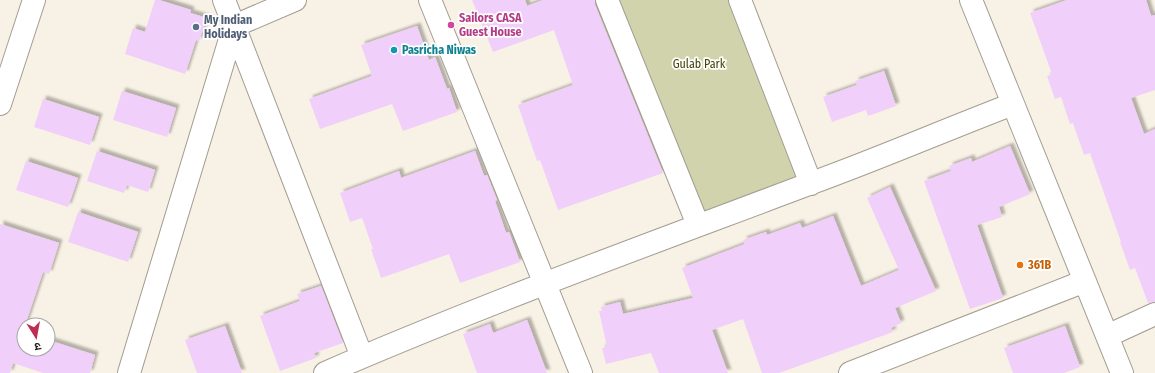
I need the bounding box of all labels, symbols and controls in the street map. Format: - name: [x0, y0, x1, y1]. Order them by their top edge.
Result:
- place label: Sailors CASA Guest House: [459, 11, 522, 39]
- place label: My Indian Holidays: [204, 13, 252, 41]
- marker: Sailors CASA Guest House: [446, 20, 456, 30]
- marker: My Indian Holidays: [191, 22, 201, 32]
- place label: Pasricha Niwas: [402, 43, 477, 57]
- marker: Pasricha Niwas: [389, 45, 399, 55]
- park label: Gulab Park: [673, 57, 726, 71]
- place label: 361B: [1027, 258, 1051, 272]
- marker: 361B: [1015, 260, 1025, 270]
- north arrow: [16, 317, 56, 357]
- text: उ: [33, 339, 42, 353]

